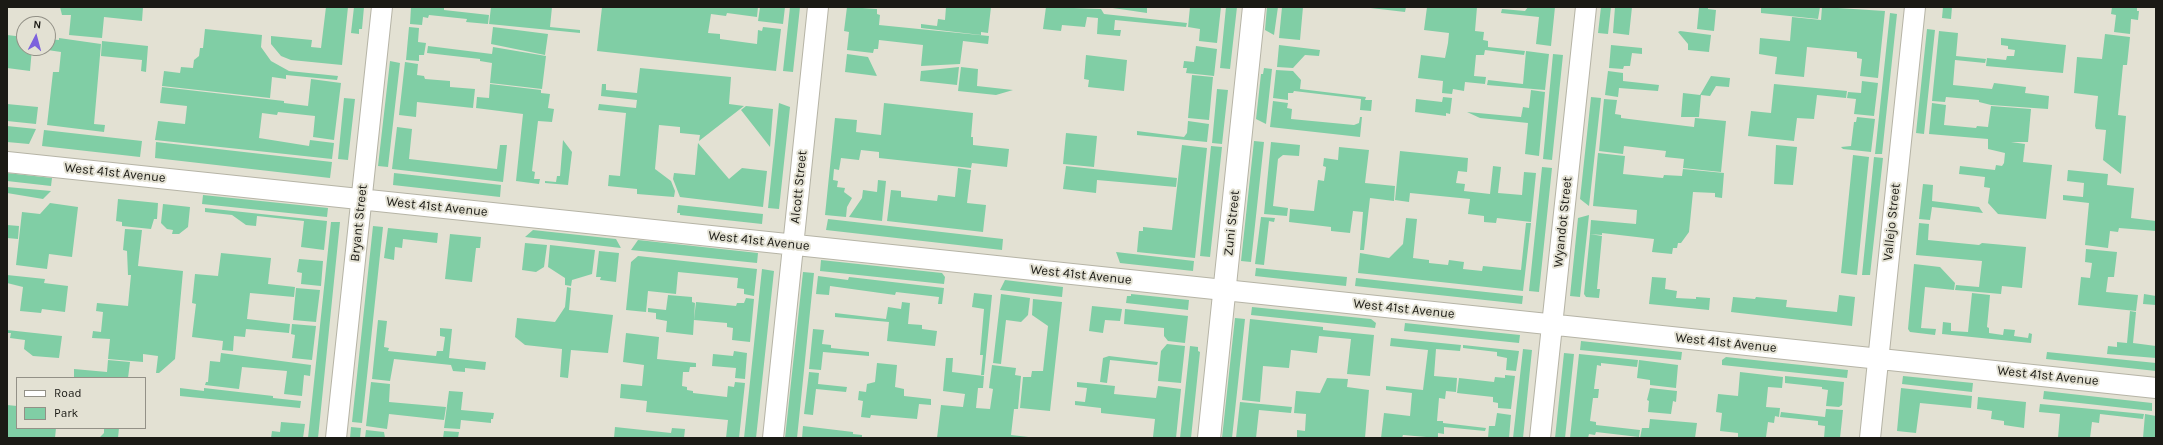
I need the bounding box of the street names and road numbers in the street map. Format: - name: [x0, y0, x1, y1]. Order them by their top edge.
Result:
- street label: Alcott Street: [787, 150, 811, 224]
- street label: West 41st Avenue: [64, 160, 166, 186]
- street label: Wyandot Street: [1550, 176, 1576, 268]
- street label: Vallejo Street: [1880, 182, 1904, 262]
- street label: Bryant Street: [347, 184, 371, 262]
- street label: Zuni Street: [1221, 189, 1243, 257]
- street label: West 41st Avenue: [386, 194, 488, 220]
- street label: West 41st Avenue: [708, 228, 810, 254]
- street label: West 41st Avenue: [1030, 262, 1132, 288]
- street label: West 41st Avenue: [1353, 296, 1455, 322]
- street label: West 41st Avenue: [1675, 330, 1777, 356]
- street label: West 41st Avenue: [1997, 363, 2099, 389]

